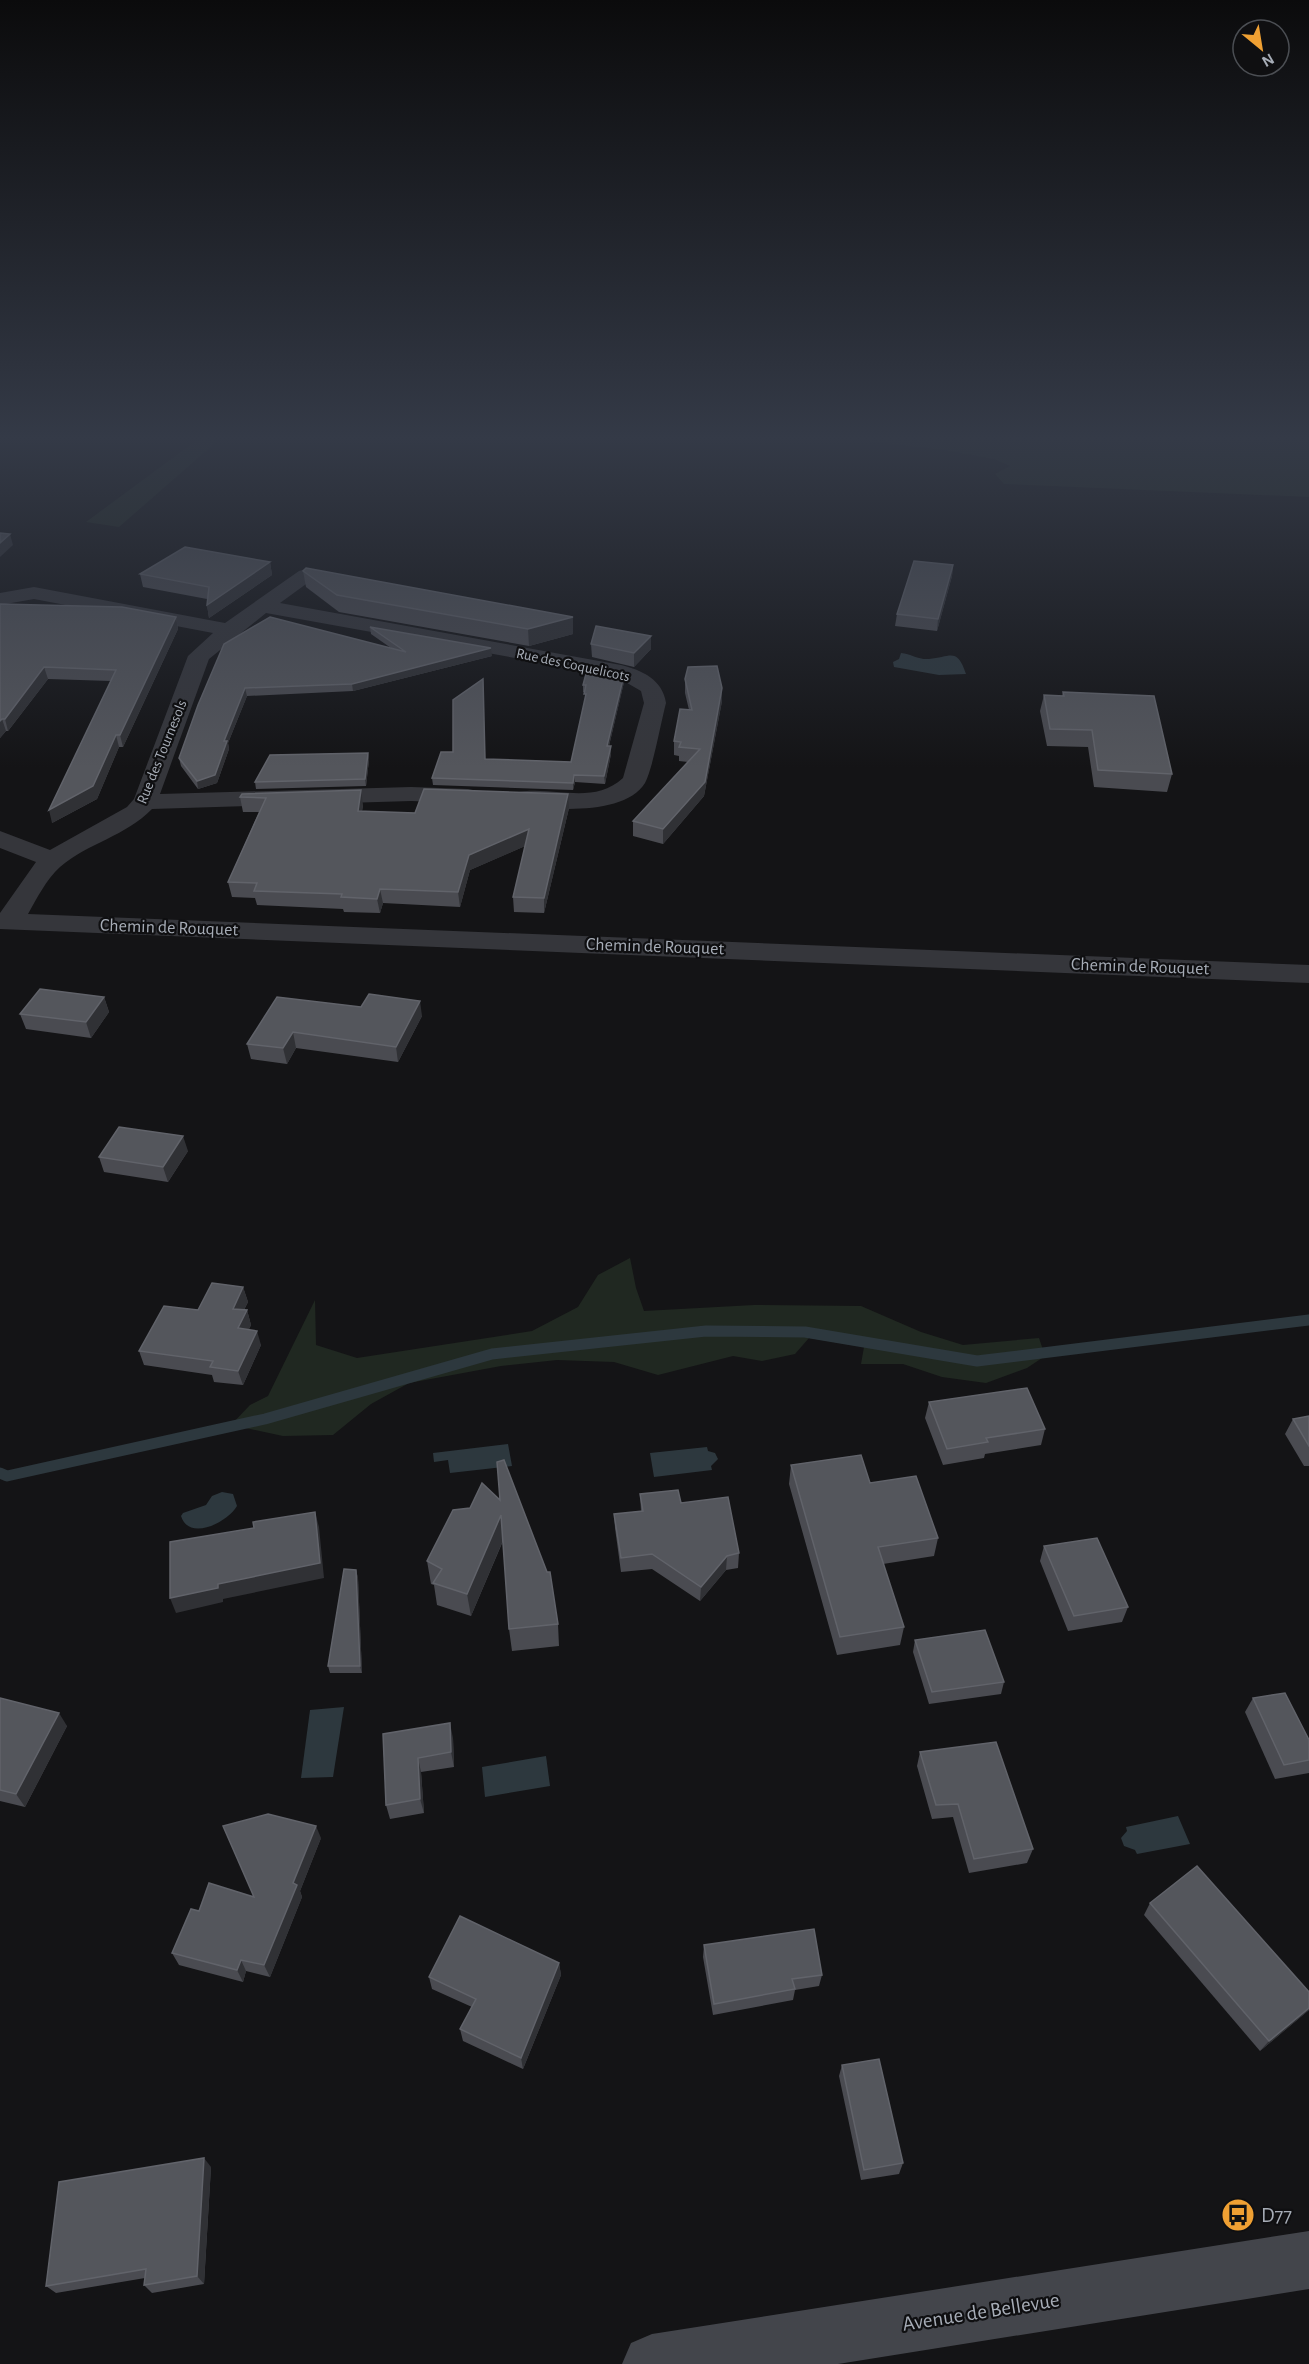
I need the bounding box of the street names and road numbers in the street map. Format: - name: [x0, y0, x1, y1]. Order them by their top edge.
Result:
- street label: Rue des Coquelicots: [515, 646, 631, 684]
- street label: Rue des Tournesols: [134, 698, 190, 806]
- street label: Chemin de Rouquet: [100, 917, 239, 939]
- street label: Chemin de Rouquet: [586, 936, 725, 958]
- street label: Chemin de Rouquet: [1071, 956, 1210, 978]
- street label: Avenue de Bellevue: [901, 2289, 1061, 2335]

